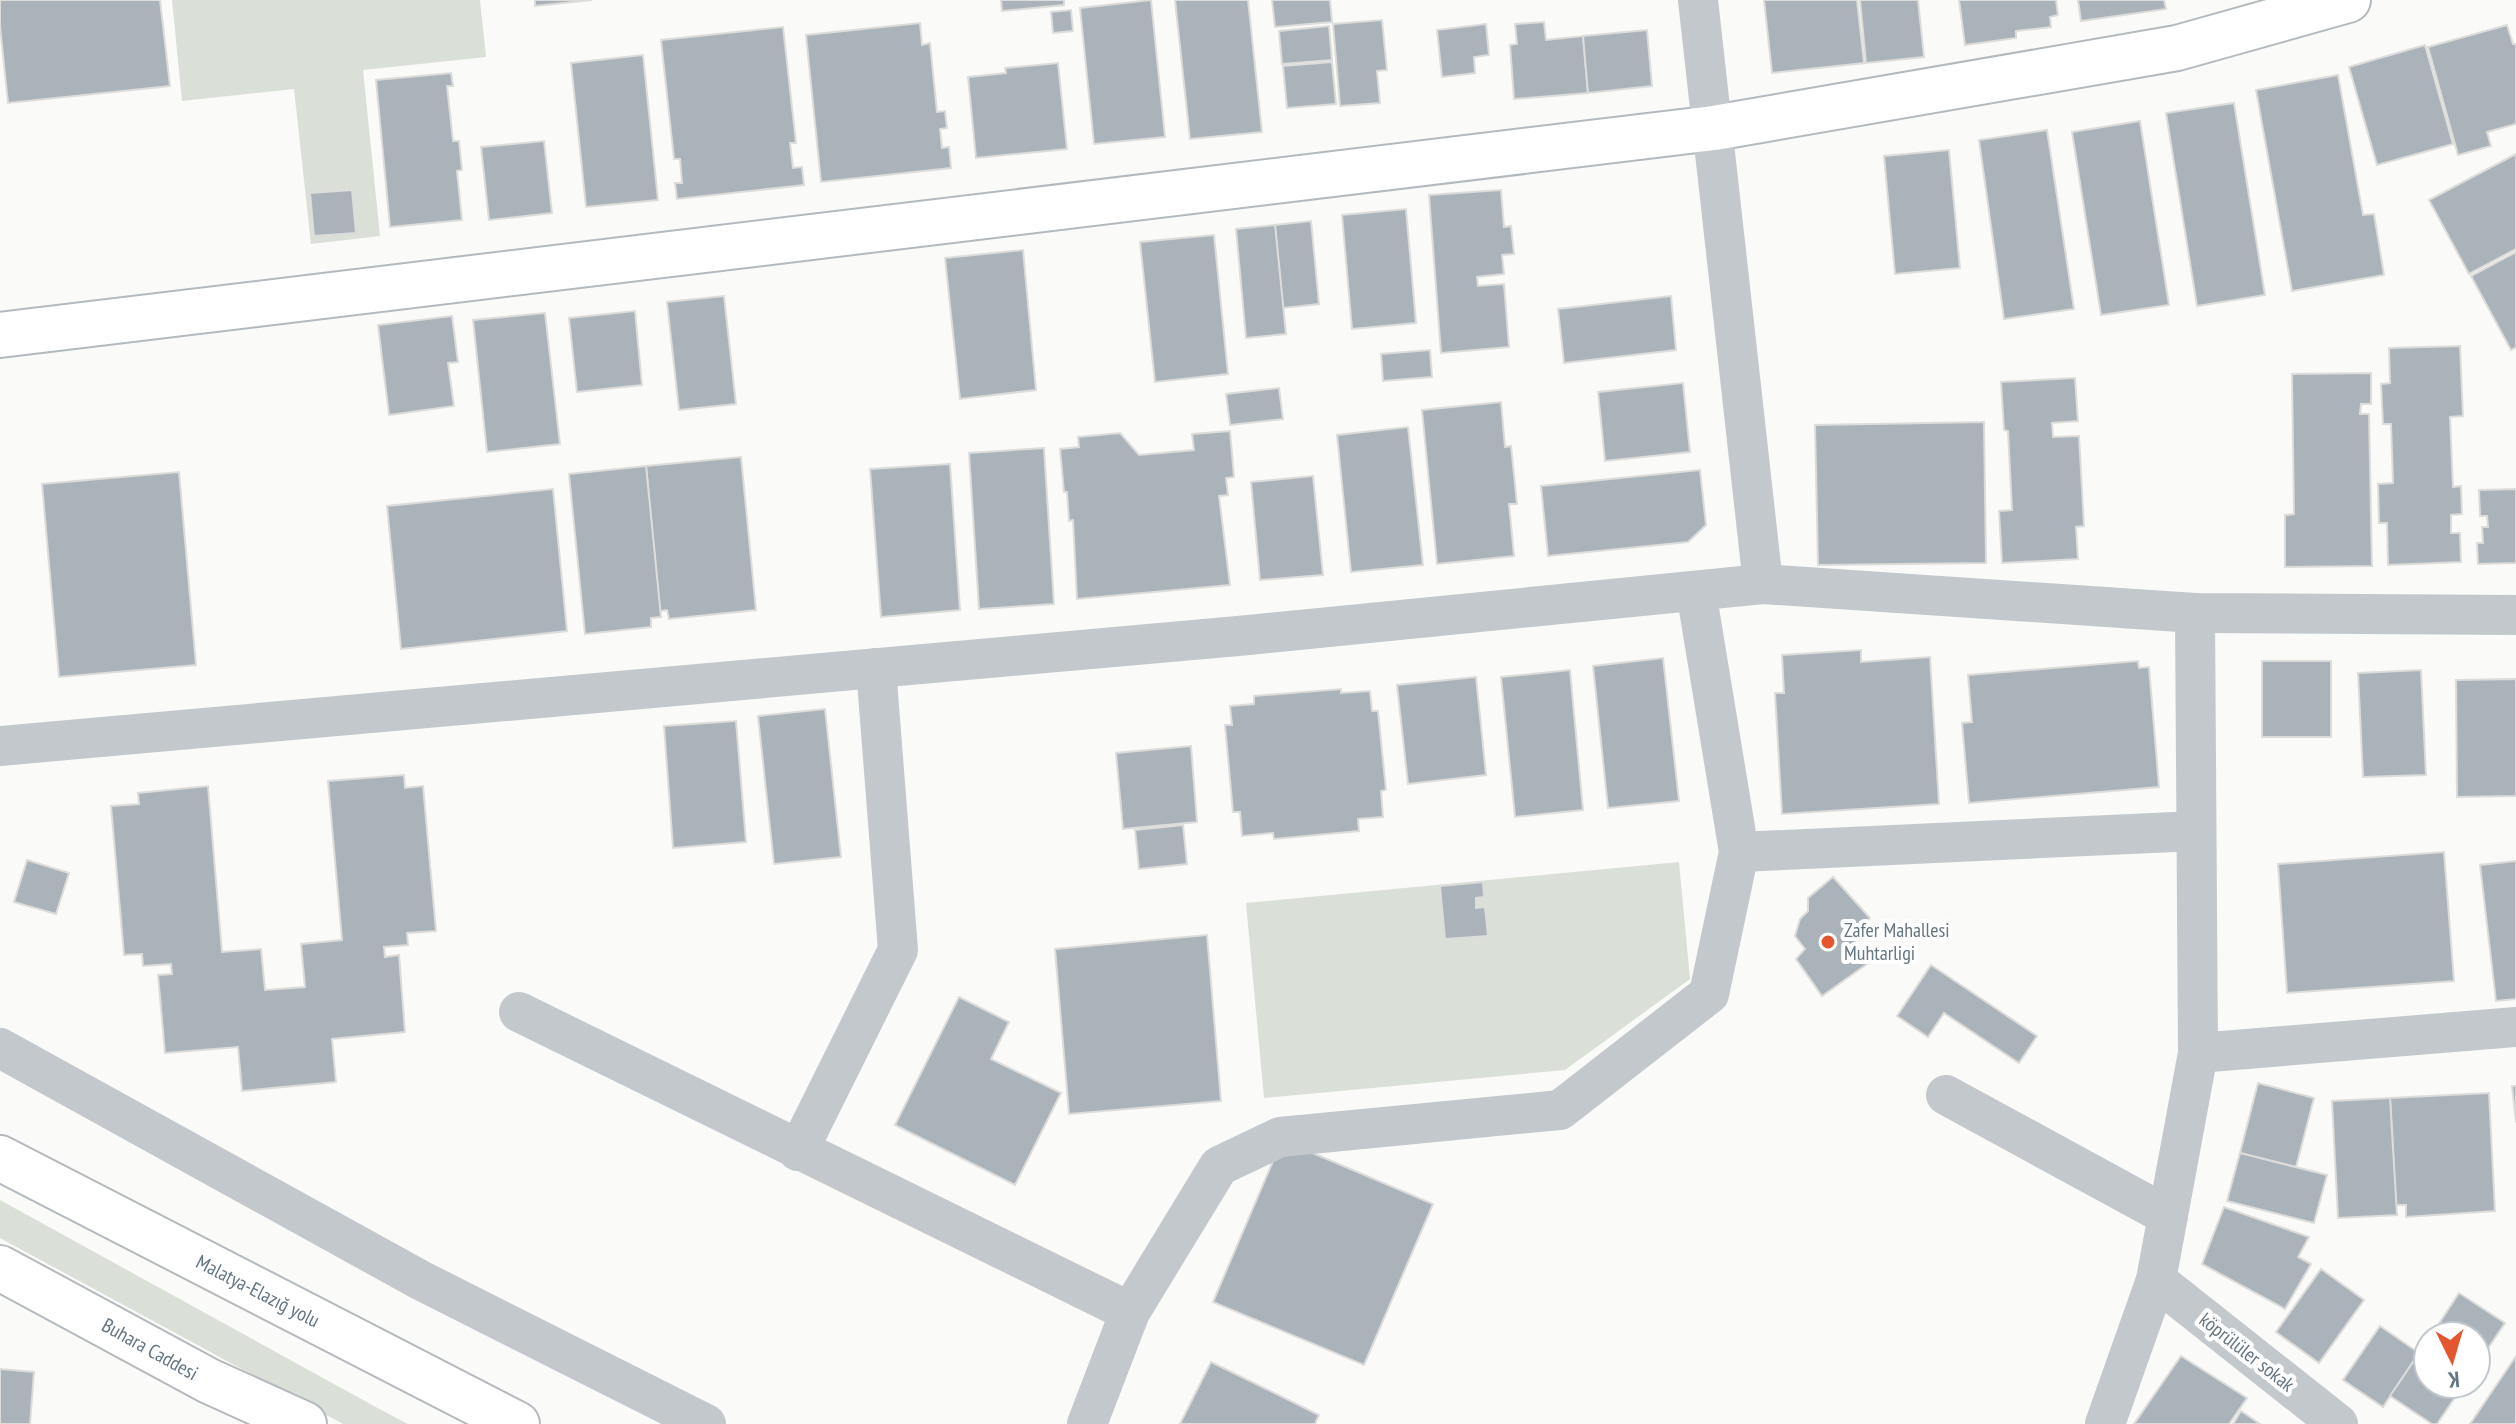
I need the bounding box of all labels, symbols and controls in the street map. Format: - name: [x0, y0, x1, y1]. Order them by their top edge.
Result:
- place label: Zafer Mahallesi Muhtarligi: [1844, 917, 1950, 966]
- marker: Zafer Mahallesi Muhtarligi: [1819, 933, 1837, 951]
- street label: Malatya-Elazığ yolu: [192, 1249, 324, 1333]
- street label: köprülüler sokak: [2194, 1307, 2300, 1397]
- street label: Buhara Caddesi: [97, 1312, 203, 1386]
- north arrow: [2412, 1320, 2492, 1400]
- text: K: [2446, 1365, 2461, 1394]

